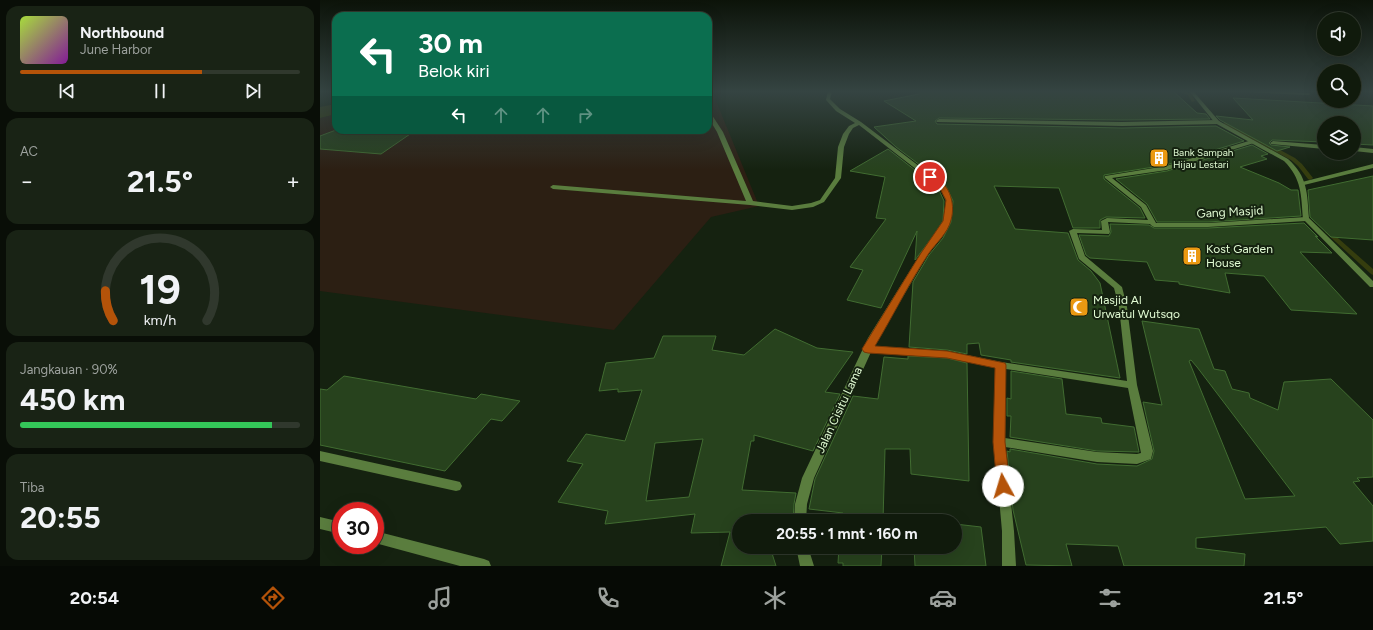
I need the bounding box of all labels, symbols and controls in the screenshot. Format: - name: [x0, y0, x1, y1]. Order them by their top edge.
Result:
- map controls: [1317, 12, 1361, 160]
- button: sound: [1317, 12, 1361, 56]
- text: Northbound: [80, 24, 164, 42]
- text: 30 m: [418, 26, 483, 60]
- icon: left: [352, 28, 404, 80]
- text: June Harbor: [80, 42, 152, 57]
- text: Belok kiri: [418, 60, 490, 82]
- button: search: [1317, 64, 1361, 108]
- icon: previous: [56, 80, 78, 102]
- icon: pause: [149, 80, 171, 102]
- icon: next: [242, 80, 264, 102]
- icon: left: [448, 104, 470, 126]
- icon: ahead: [490, 104, 512, 126]
- icon: ahead: [532, 104, 554, 126]
- icon: right: [574, 104, 596, 126]
- button: layers: [1317, 116, 1361, 160]
- text: AC: [20, 144, 38, 159]
- place label: Bank Sampah Hijau Lestari: [1173, 146, 1234, 171]
- building icon: Bank Sampah Hijau Lestari: [1148, 147, 1170, 169]
- pin: [913, 160, 947, 194]
- text: 21.5°: [127, 163, 193, 200]
- icon: arrive: [919, 166, 941, 188]
- text: −: [20, 168, 34, 195]
- text: +: [286, 168, 300, 195]
- street label: Gang Masjid: [1196, 203, 1264, 221]
- place label: Kost Garden House: [1206, 242, 1273, 270]
- building icon: Kost Garden House: [1181, 245, 1203, 267]
- text: 19: [139, 264, 181, 314]
- place label: Masjid Al Urwatul Wutsqo: [1093, 293, 1180, 321]
- mosque icon: Masjid Al Urwatul Wutsqo: [1068, 296, 1090, 318]
- text: km/h: [144, 311, 176, 329]
- text: Jangkauan · 90%: [20, 362, 118, 377]
- street label: Jalan Cisitu Lama: [813, 365, 865, 455]
- text: 450 km: [20, 381, 125, 418]
- position arrow: [982, 465, 1024, 507]
- text: Tiba: [20, 480, 44, 495]
- text: 20:55: [20, 499, 101, 536]
- speed limit sign: 30: [332, 502, 384, 554]
- text: 20:55 · 1 mnt · 160 m: [776, 525, 918, 543]
- icon: directions: [259, 584, 287, 612]
- icon: music: [426, 584, 454, 612]
- icon: phone: [594, 584, 622, 612]
- icon: climate: [761, 584, 789, 612]
- icon: car: [929, 584, 957, 612]
- icon: filters: [1096, 584, 1124, 612]
- text: 20:54: [70, 587, 119, 609]
- text: 21.5°: [1263, 587, 1303, 609]

